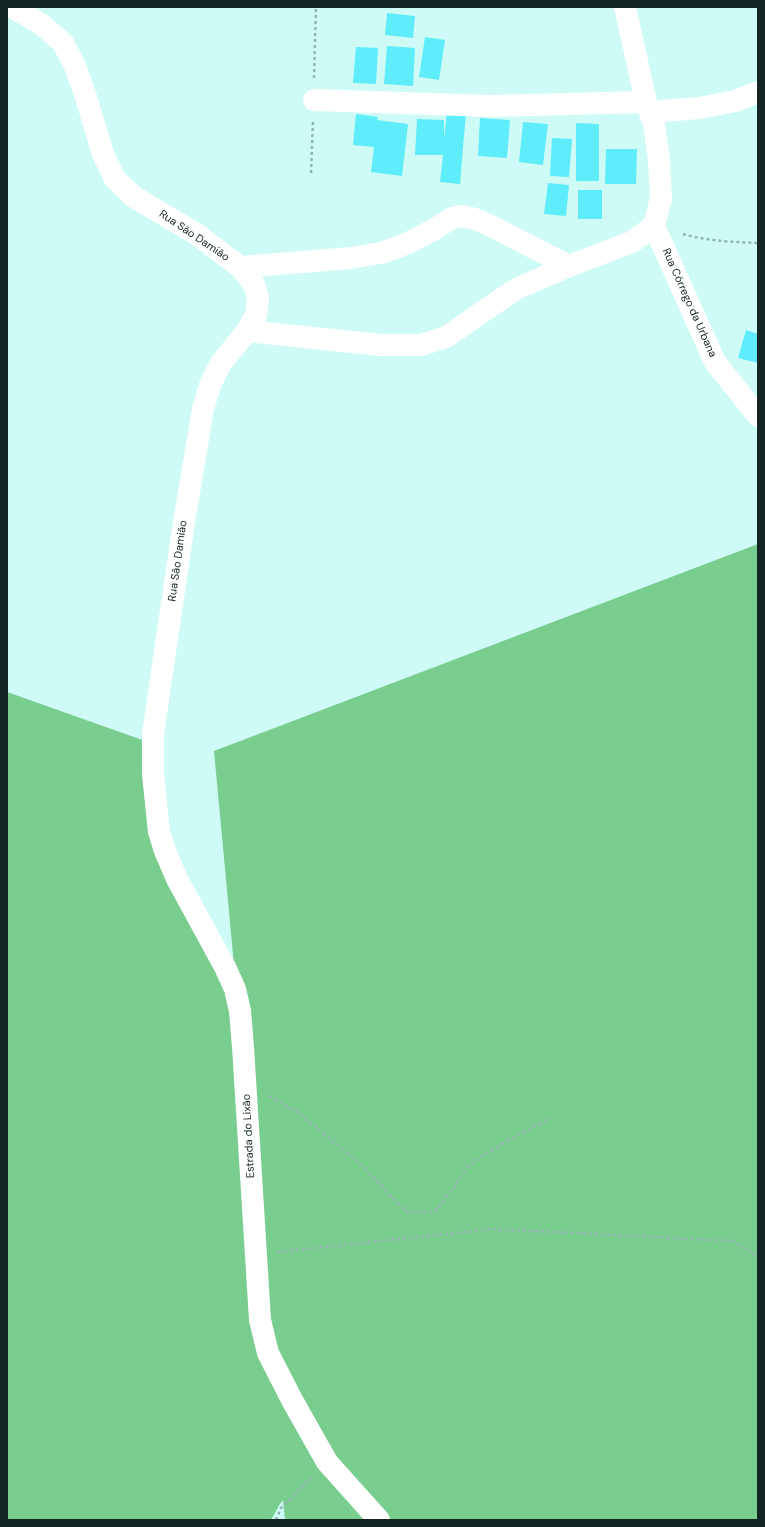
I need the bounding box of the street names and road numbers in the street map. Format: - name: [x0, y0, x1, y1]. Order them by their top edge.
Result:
- street label: Rua São Damião: [156, 208, 232, 264]
- street label: Rua Córrego da Urbana: [659, 246, 719, 360]
- street label: Rua São Damião: [166, 519, 190, 603]
- street label: Estrada do Lixão: [240, 1094, 258, 1178]

